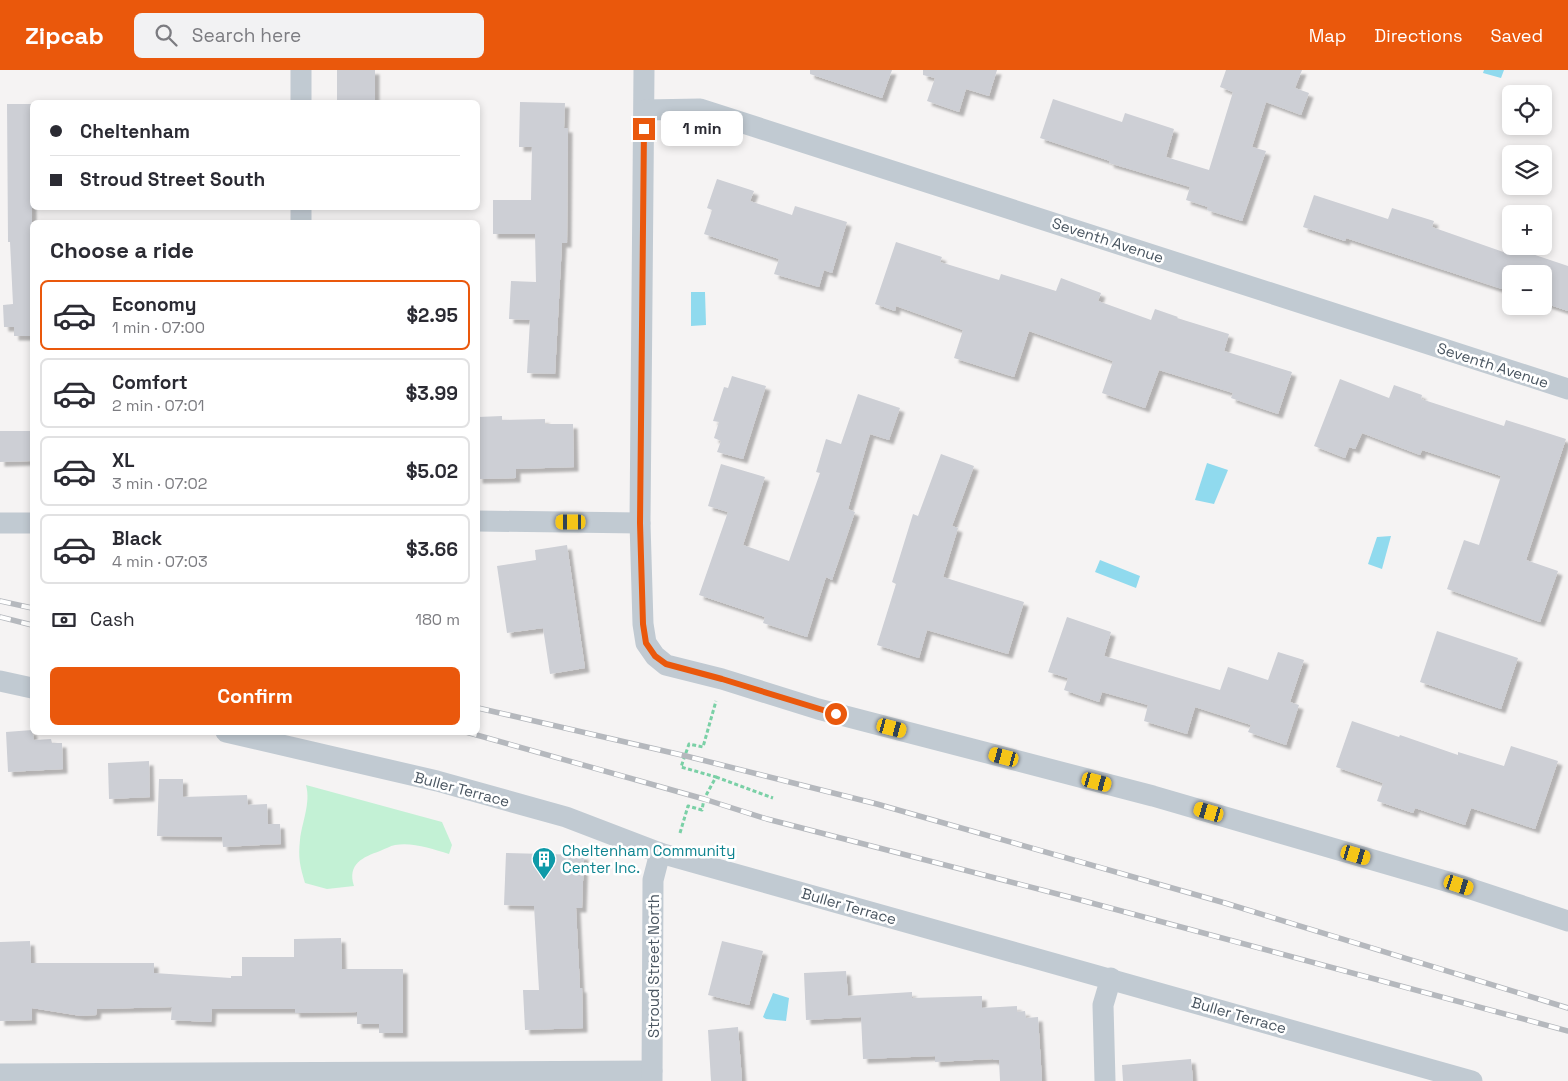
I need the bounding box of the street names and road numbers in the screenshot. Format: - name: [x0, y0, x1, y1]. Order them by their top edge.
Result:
- street label: Seventh Avenue: [1050, 213, 1166, 267]
- street label: Seventh Avenue: [1435, 338, 1551, 392]
- street label: Buller Terrace: [412, 767, 512, 811]
- street label: Buller Terrace: [799, 883, 899, 929]
- street label: Stroud Street North: [644, 894, 663, 1038]
- street label: Buller Terrace: [1189, 992, 1289, 1038]

